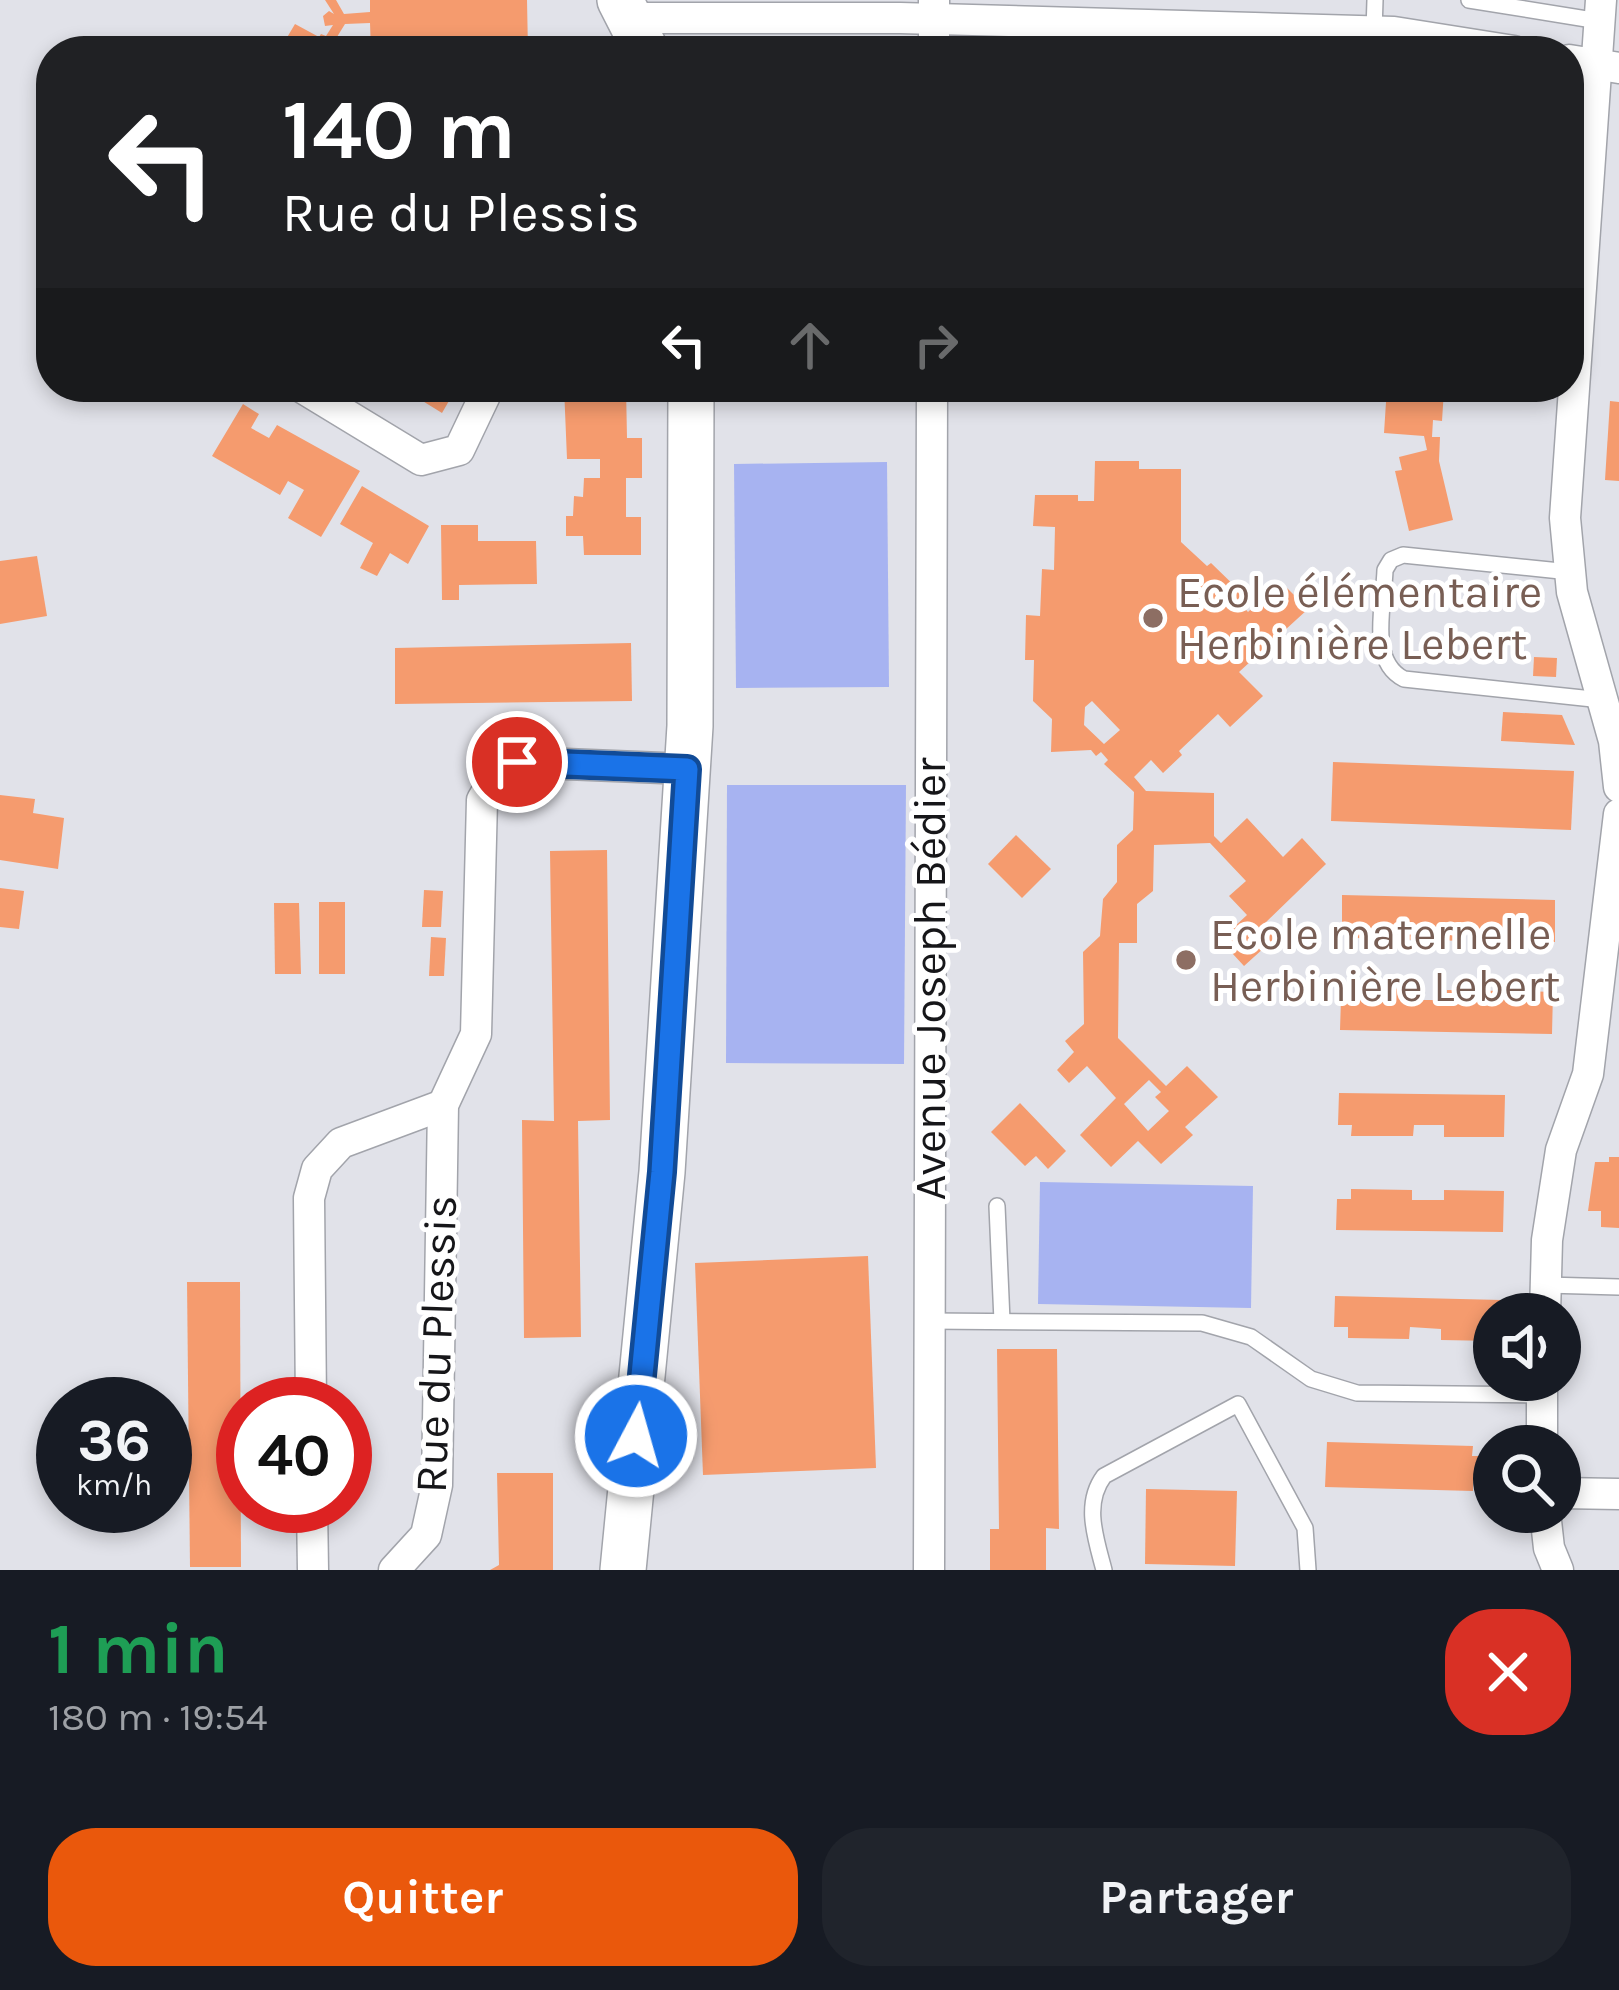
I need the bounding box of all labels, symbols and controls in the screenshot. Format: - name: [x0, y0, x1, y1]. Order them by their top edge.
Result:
- text: 140 m: [282, 81, 516, 179]
- icon: left: [84, 84, 240, 240]
- text: Rue du Plessis: [282, 181, 640, 245]
- icon: left: [651, 312, 717, 378]
- icon: ahead: [777, 312, 843, 378]
- icon: right: [903, 312, 969, 378]
- place label: Ecole élémentaire Herbinière Lebert: [1177, 566, 1542, 670]
- marker: Ecole élémentaire Herbinière Lebert: [1140, 605, 1166, 631]
- pin: [466, 711, 568, 813]
- icon: arrive: [484, 729, 550, 795]
- street label: Avenue Joseph Bédier: [904, 757, 956, 1200]
- place label: Ecole maternelle Herbinière Lebert: [1210, 908, 1560, 1012]
- marker: Ecole maternelle Herbinière Lebert: [1173, 947, 1199, 973]
- street label: Rue du Plessis: [405, 1194, 467, 1494]
- map controls: [1473, 1293, 1581, 1533]
- button: sound: [1473, 1293, 1581, 1401]
- position arrow: [573, 1373, 699, 1499]
- speed limit sign: 40: [216, 1377, 372, 1533]
- text: 36: [77, 1405, 151, 1475]
- button: search: [1473, 1425, 1581, 1533]
- text: km/h: [76, 1467, 152, 1503]
- text: 1 min: [48, 1607, 229, 1691]
- button: close: [1445, 1609, 1571, 1735]
- text: 180 m · 19:54: [48, 1694, 268, 1740]
- button: Quitter: [48, 1828, 798, 1966]
- button: Partager: [822, 1828, 1571, 1966]

